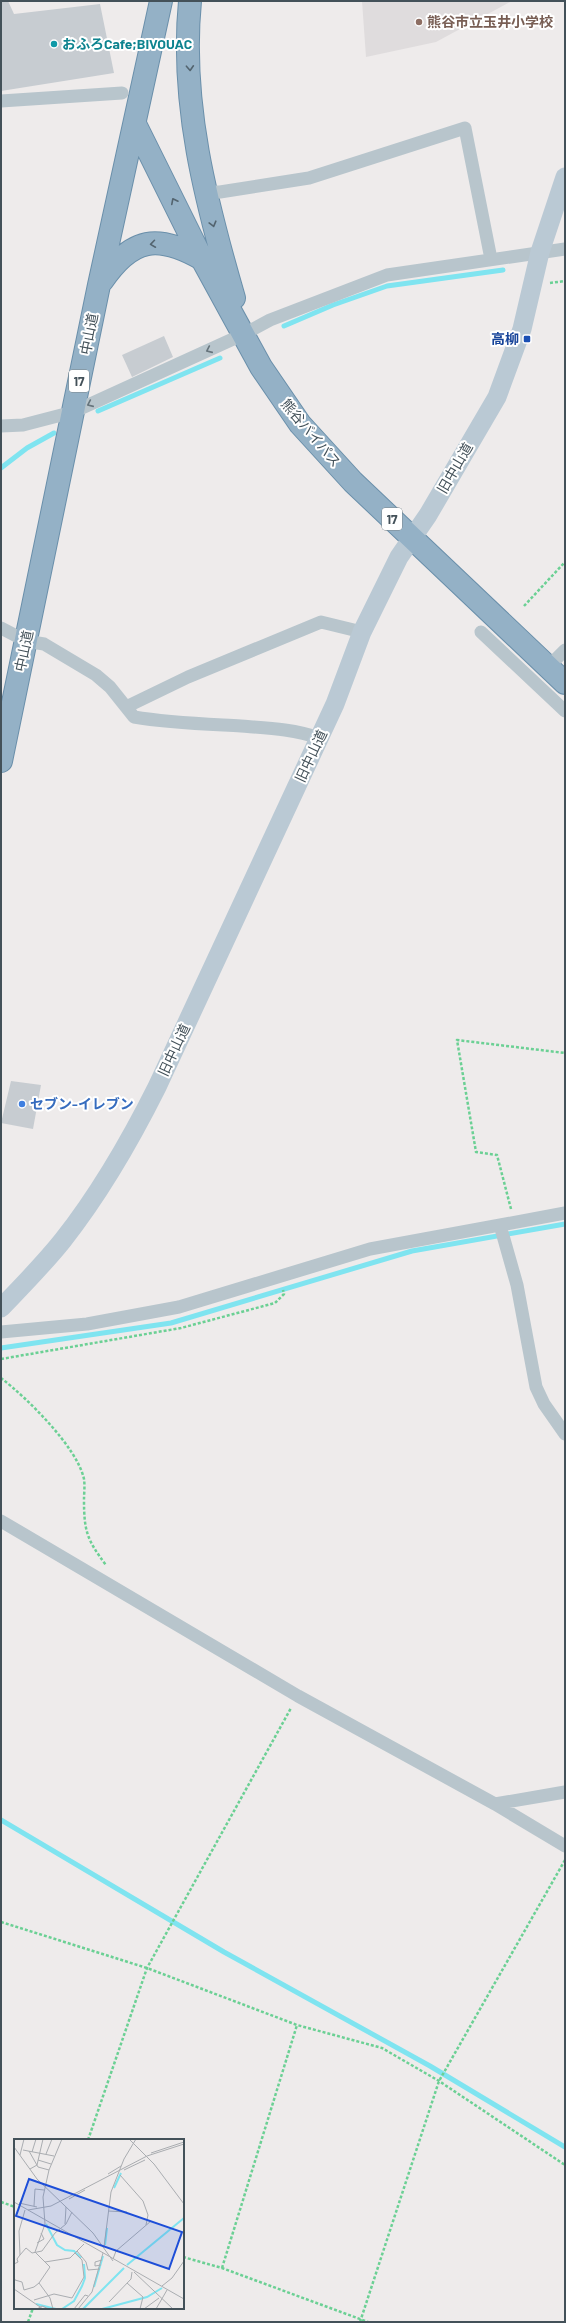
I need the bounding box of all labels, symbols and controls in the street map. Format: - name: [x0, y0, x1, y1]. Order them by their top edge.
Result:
- place label: 熊谷市立玉井小学校: [427, 13, 553, 30]
- marker: 熊谷市立玉井小学校: [414, 17, 424, 27]
- place label: おふろCafe;BIVOUAC: [62, 35, 192, 52]
- marker: おふろCafe;BIVOUAC: [49, 39, 59, 49]
- one-way arrow: [185, 65, 194, 71]
- one-way arrow: [171, 197, 178, 205]
- one-way arrow: [208, 220, 217, 227]
- one-way arrow: [150, 239, 156, 248]
- street label: 中山道: [76, 312, 101, 356]
- place label: 高柳: [491, 330, 519, 347]
- marker: 高柳: [522, 334, 532, 344]
- one-way arrow: [205, 345, 213, 353]
- road number: 17: [69, 370, 89, 392]
- street label: 熊谷バイパス: [278, 395, 345, 470]
- one-way arrow: [87, 399, 95, 407]
- street label: 旧中山道: [433, 439, 476, 496]
- road number: 17: [382, 508, 402, 530]
- street label: 中山道: [11, 629, 36, 673]
- street label: 旧中山道: [291, 727, 330, 785]
- street label: 旧中山道: [154, 1021, 193, 1079]
- place label: セブン-イレブン: [30, 1095, 134, 1112]
- marker: セブン-イレブン: [17, 1099, 27, 1109]
- inset map: [14, 2139, 184, 2309]

